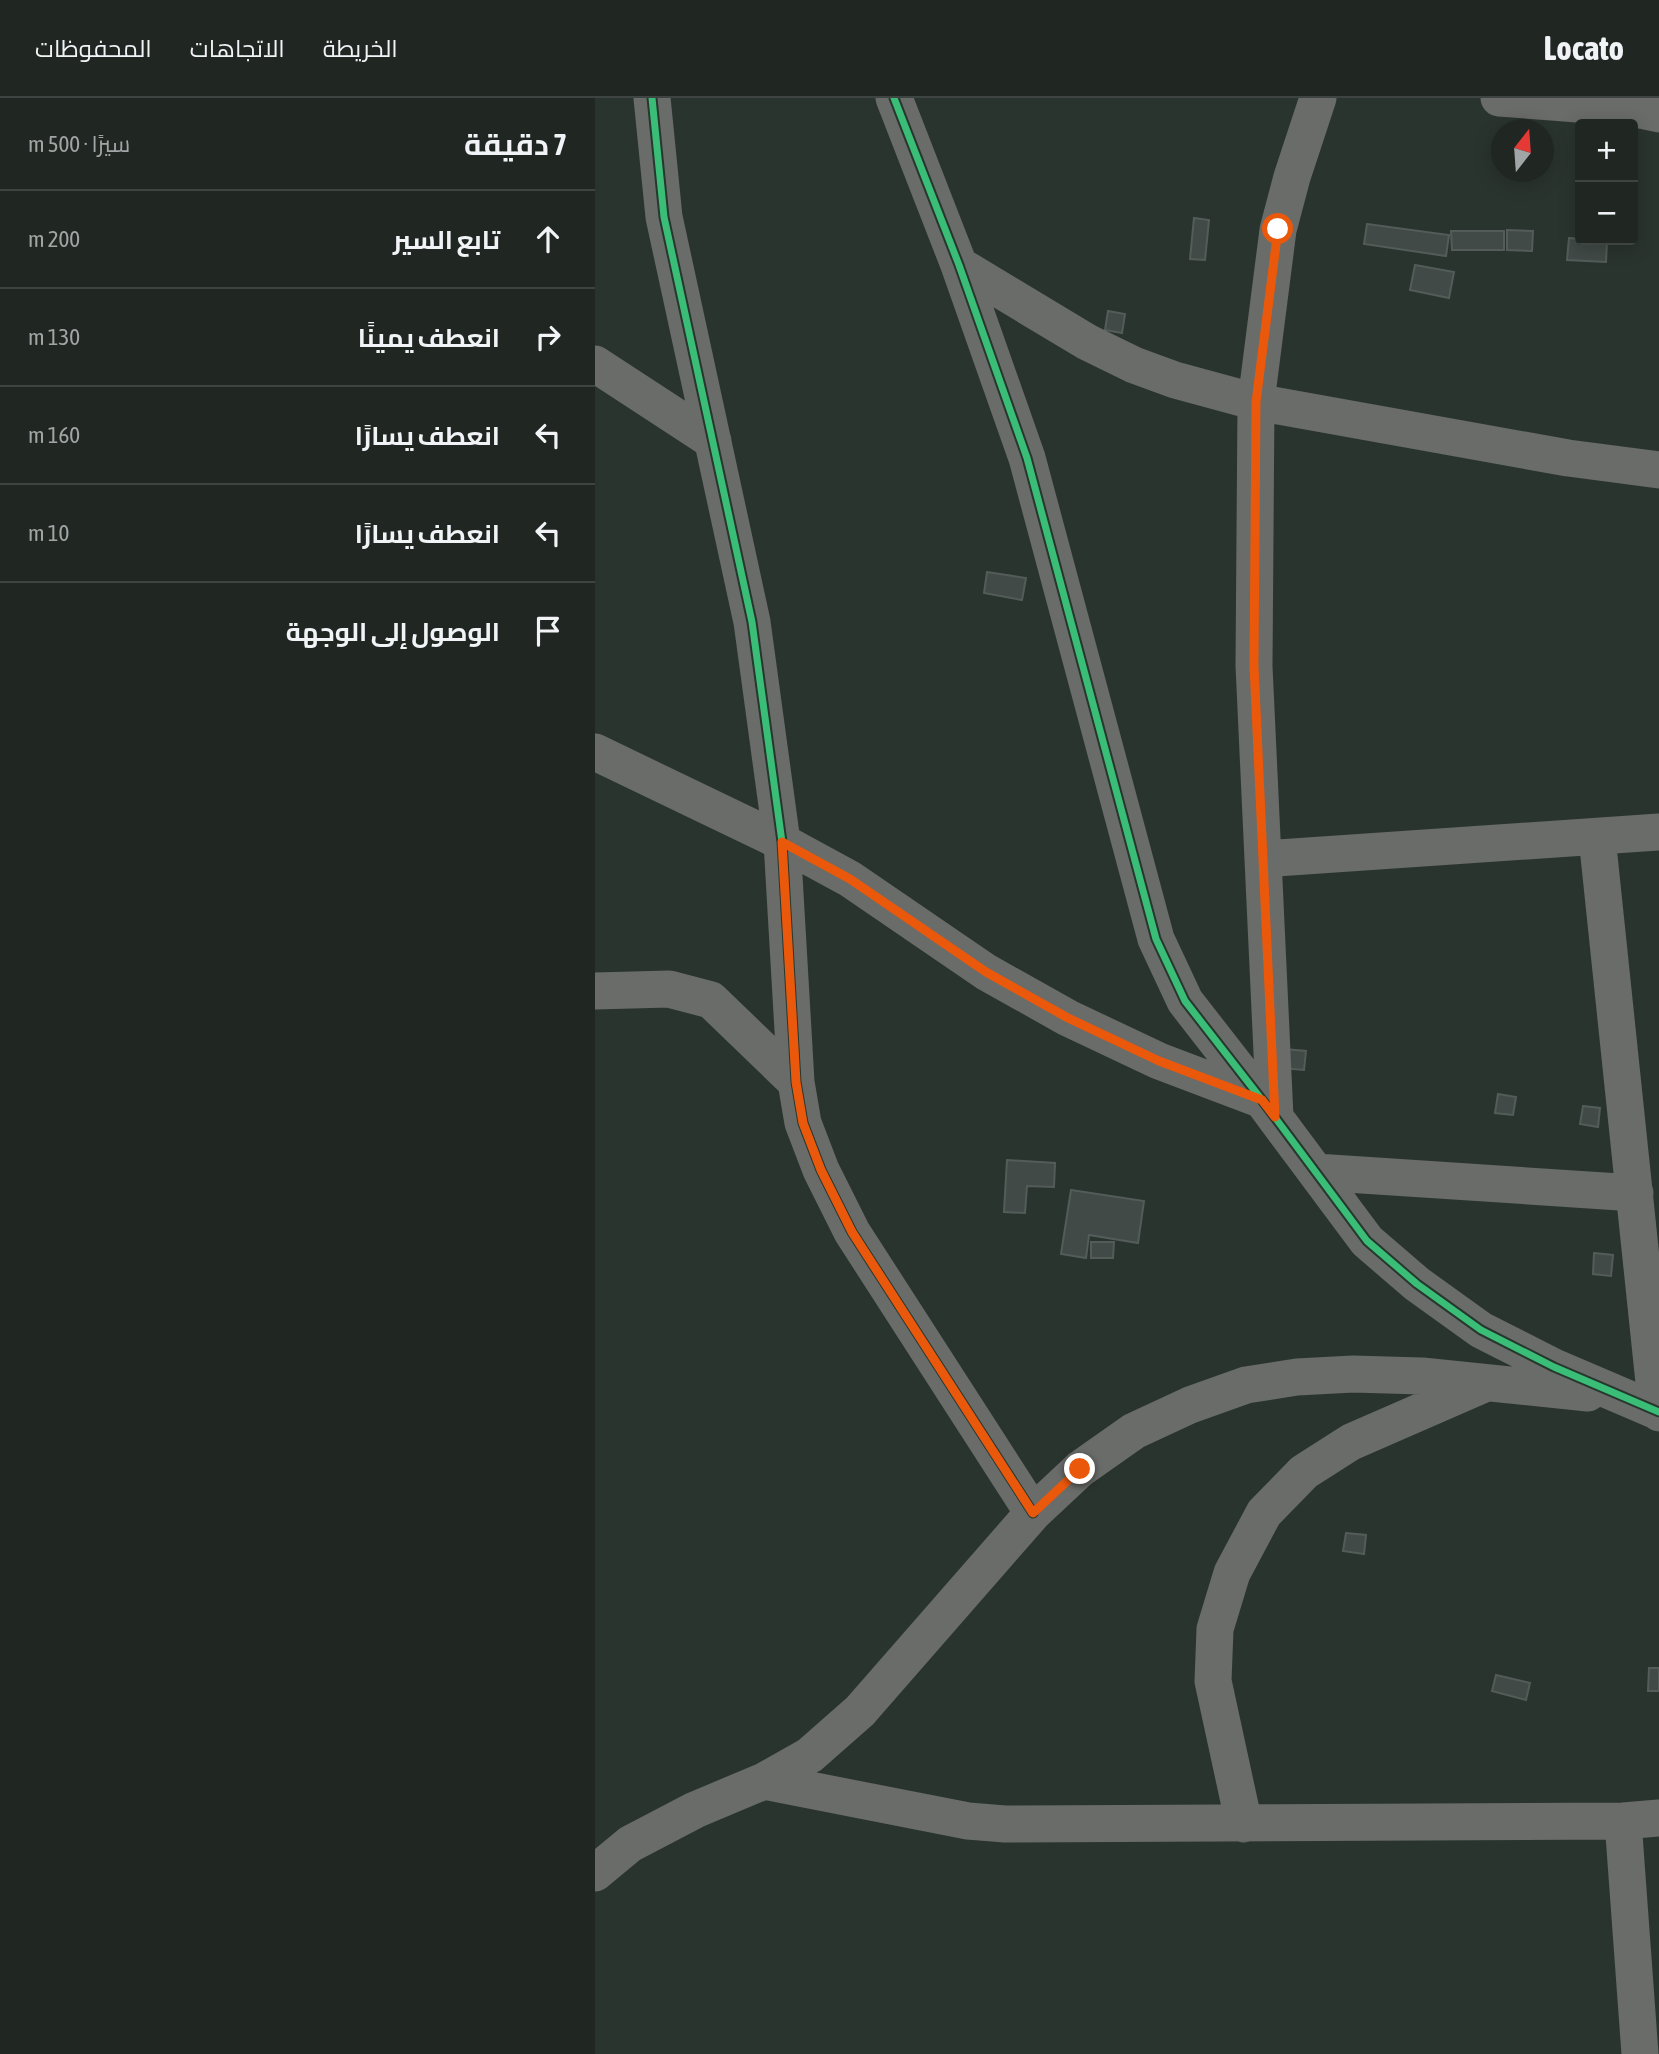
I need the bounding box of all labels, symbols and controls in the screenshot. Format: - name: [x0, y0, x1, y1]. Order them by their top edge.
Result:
- text: Locato: [1543, 29, 1624, 67]
- text: المحفوظات: [35, 35, 152, 62]
- text: الاتجاهات: [190, 35, 285, 62]
- text: الخريطة: [323, 35, 398, 62]
- north arrow: [1491, 119, 1554, 182]
- map controls: [1575, 119, 1638, 245]
- button: +: [1575, 119, 1638, 182]
- text: 7 دقيقة: [464, 127, 567, 161]
- text: سيرًا · 500 m: [28, 131, 130, 157]
- button: −: [1575, 182, 1638, 245]
- route start: [1262, 213, 1293, 244]
- icon: ahead: [529, 220, 567, 258]
- text: تابع السير: [393, 225, 500, 255]
- text: 200 m: [28, 226, 80, 252]
- icon: right: [529, 318, 567, 356]
- text: انعطف يمينًا: [358, 323, 500, 353]
- text: 130 m: [28, 324, 80, 350]
- icon: left: [529, 416, 567, 454]
- text: انعطف يسارًا: [355, 421, 500, 451]
- text: 160 m: [28, 422, 80, 448]
- icon: left: [529, 514, 567, 552]
- text: انعطف يسارًا: [355, 519, 500, 549]
- text: 10 m: [28, 520, 69, 546]
- icon: arrive: [529, 612, 567, 650]
- text: الوصول إلى الوجهة: [286, 617, 500, 647]
- route end: [1064, 1453, 1095, 1484]

